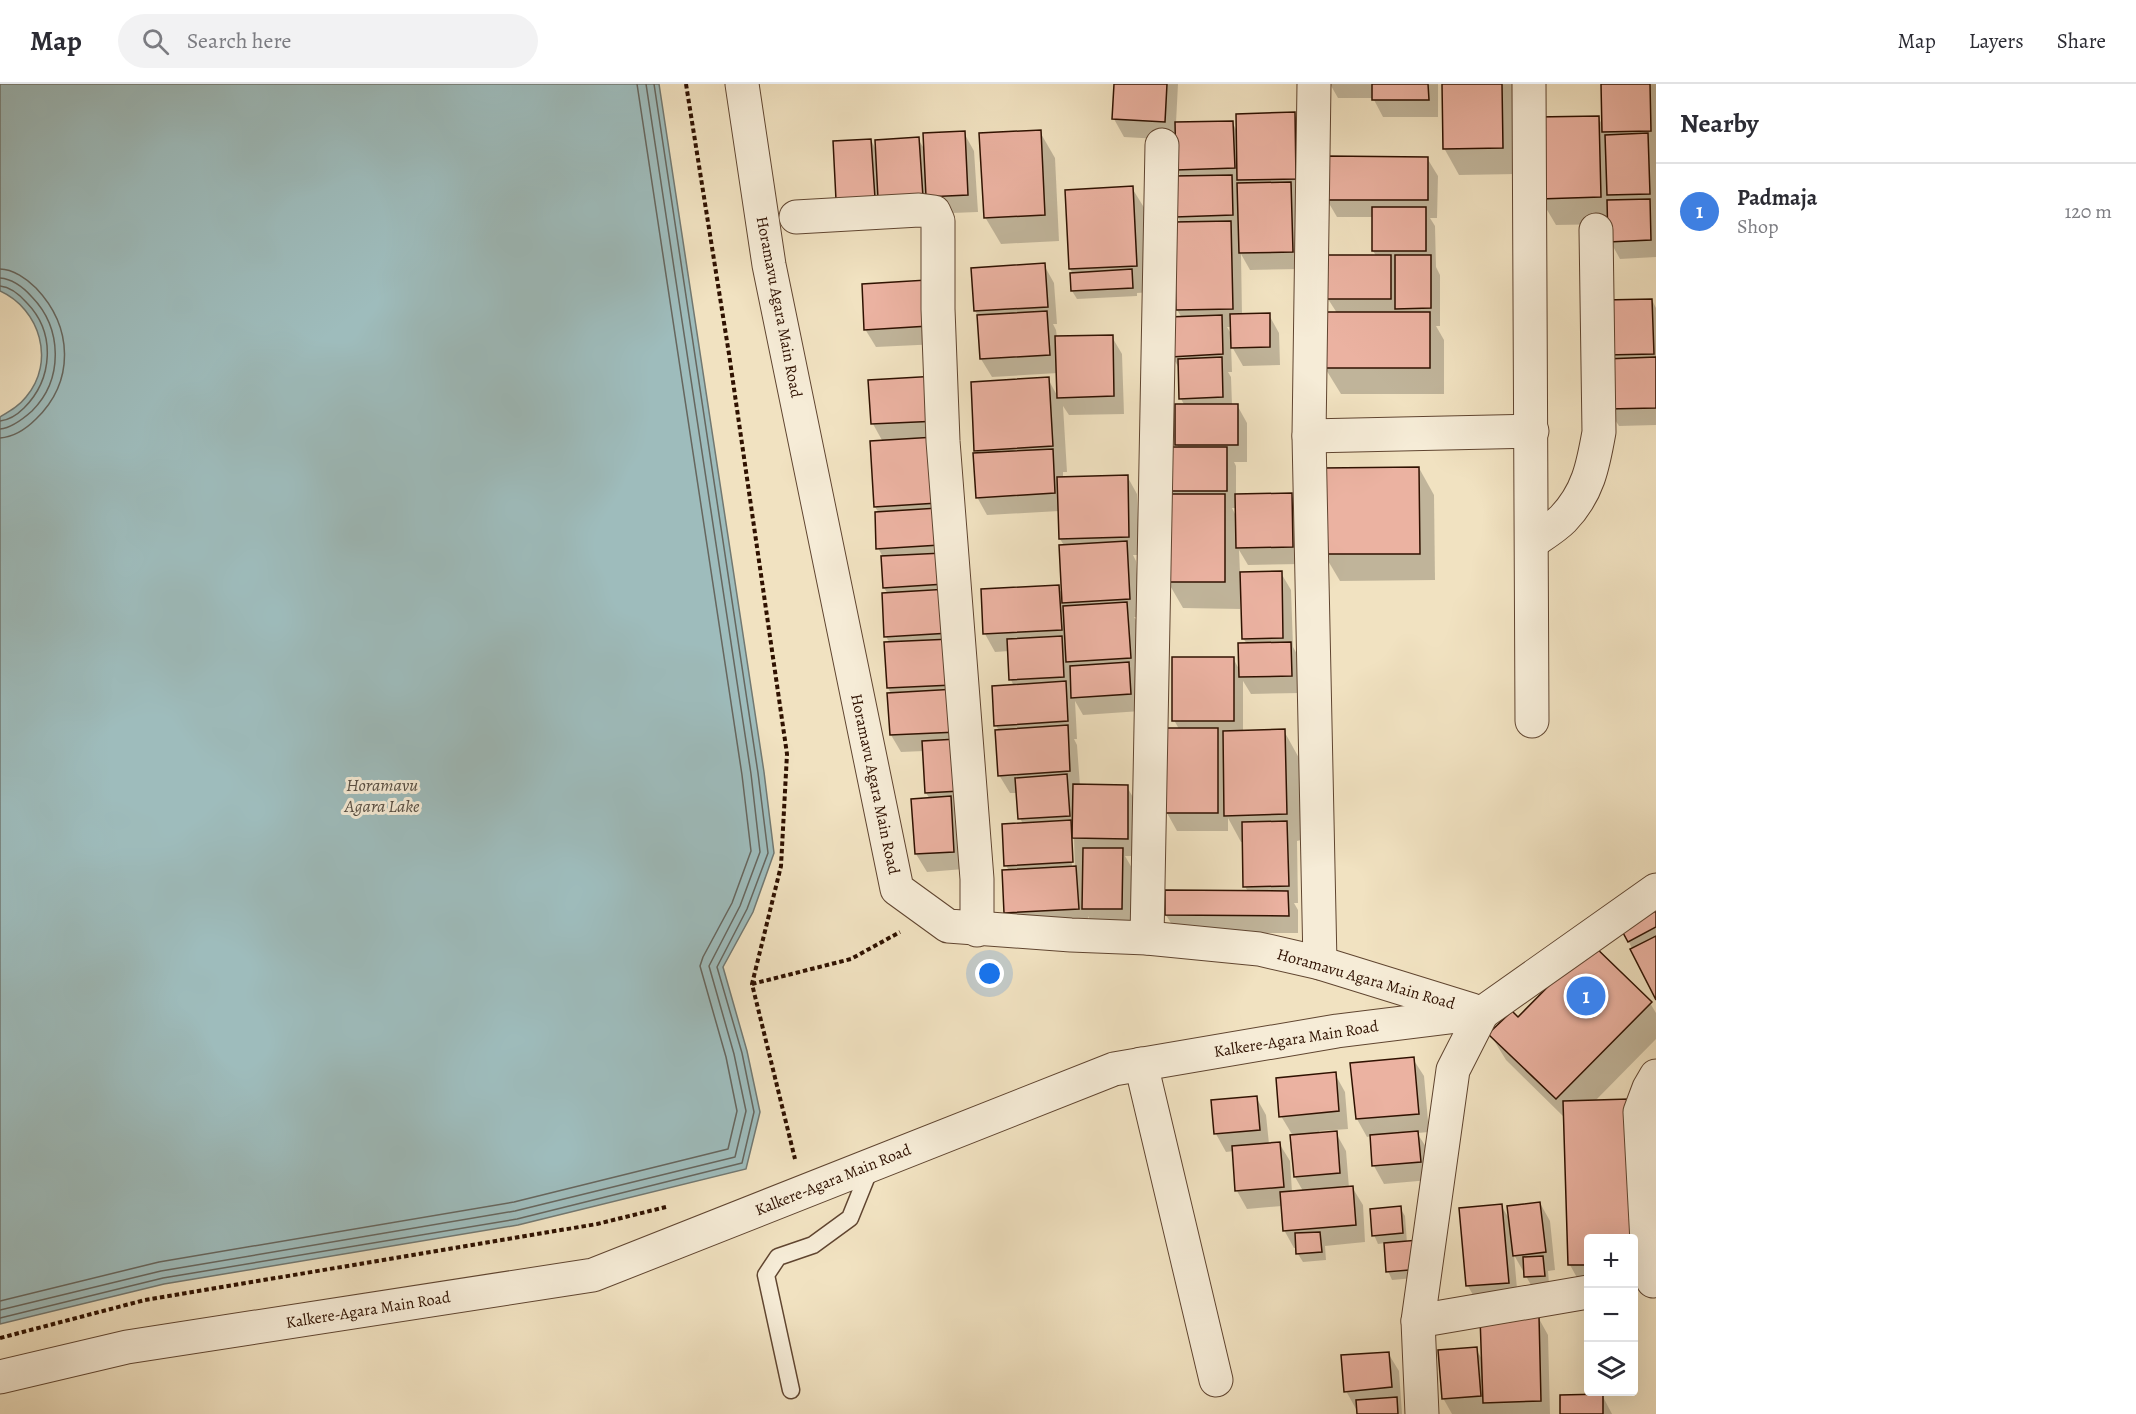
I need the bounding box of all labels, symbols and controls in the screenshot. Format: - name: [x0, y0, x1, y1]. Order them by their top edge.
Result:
- search box: [118, 14, 538, 68]
- text: Map: [30, 22, 82, 60]
- icon: search: [139, 25, 172, 58]
- text: Search here: [187, 26, 291, 56]
- text: Map: [1897, 27, 1936, 55]
- text: Layers: [1969, 27, 2024, 55]
- text: Share: [2057, 27, 2106, 55]
- text: Nearby: [1680, 106, 1759, 141]
- text: Padmaja: [1737, 183, 1817, 213]
- text: 1: [1696, 198, 1703, 225]
- text: 120 m: [2064, 198, 2112, 225]
- text: Shop: [1737, 213, 1779, 240]
- street label: Horamavu Agara Main Road: [751, 214, 807, 400]
- street label: Horamavu Agara Main Road: [845, 692, 905, 877]
- water label: Horamavu Agara Lake: [344, 773, 420, 818]
- street label: Horamavu Agara Main Road: [1274, 943, 1458, 1015]
- your location: [975, 959, 1004, 988]
- pin: 1: [1566, 974, 1606, 1018]
- street label: Kalkere-Agara Main Road: [1212, 1015, 1380, 1063]
- street label: Kalkere-Agara Main Road: [752, 1139, 915, 1221]
- map controls: [1584, 1234, 1638, 1396]
- button: +: [1584, 1234, 1638, 1288]
- street label: Kalkere-Agara Main Road: [284, 1286, 452, 1334]
- button: −: [1584, 1288, 1638, 1342]
- button: layers: [1584, 1342, 1638, 1396]

